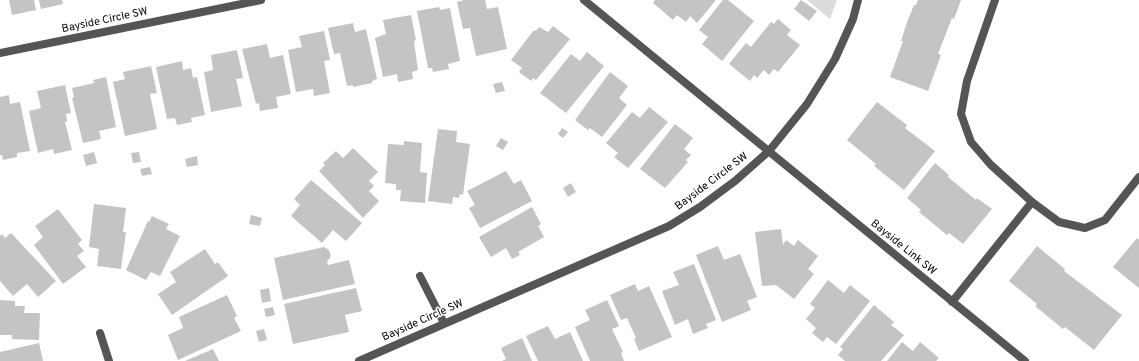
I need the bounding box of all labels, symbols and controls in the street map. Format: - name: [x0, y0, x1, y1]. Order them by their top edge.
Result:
- street label: Bayside Circle SW: [61, 5, 149, 37]
- street label: Bayside Circle SW: [673, 150, 751, 214]
- street label: Bayside Link SW: [868, 218, 938, 278]
- street label: Bayside Circle SW: [380, 297, 466, 345]

